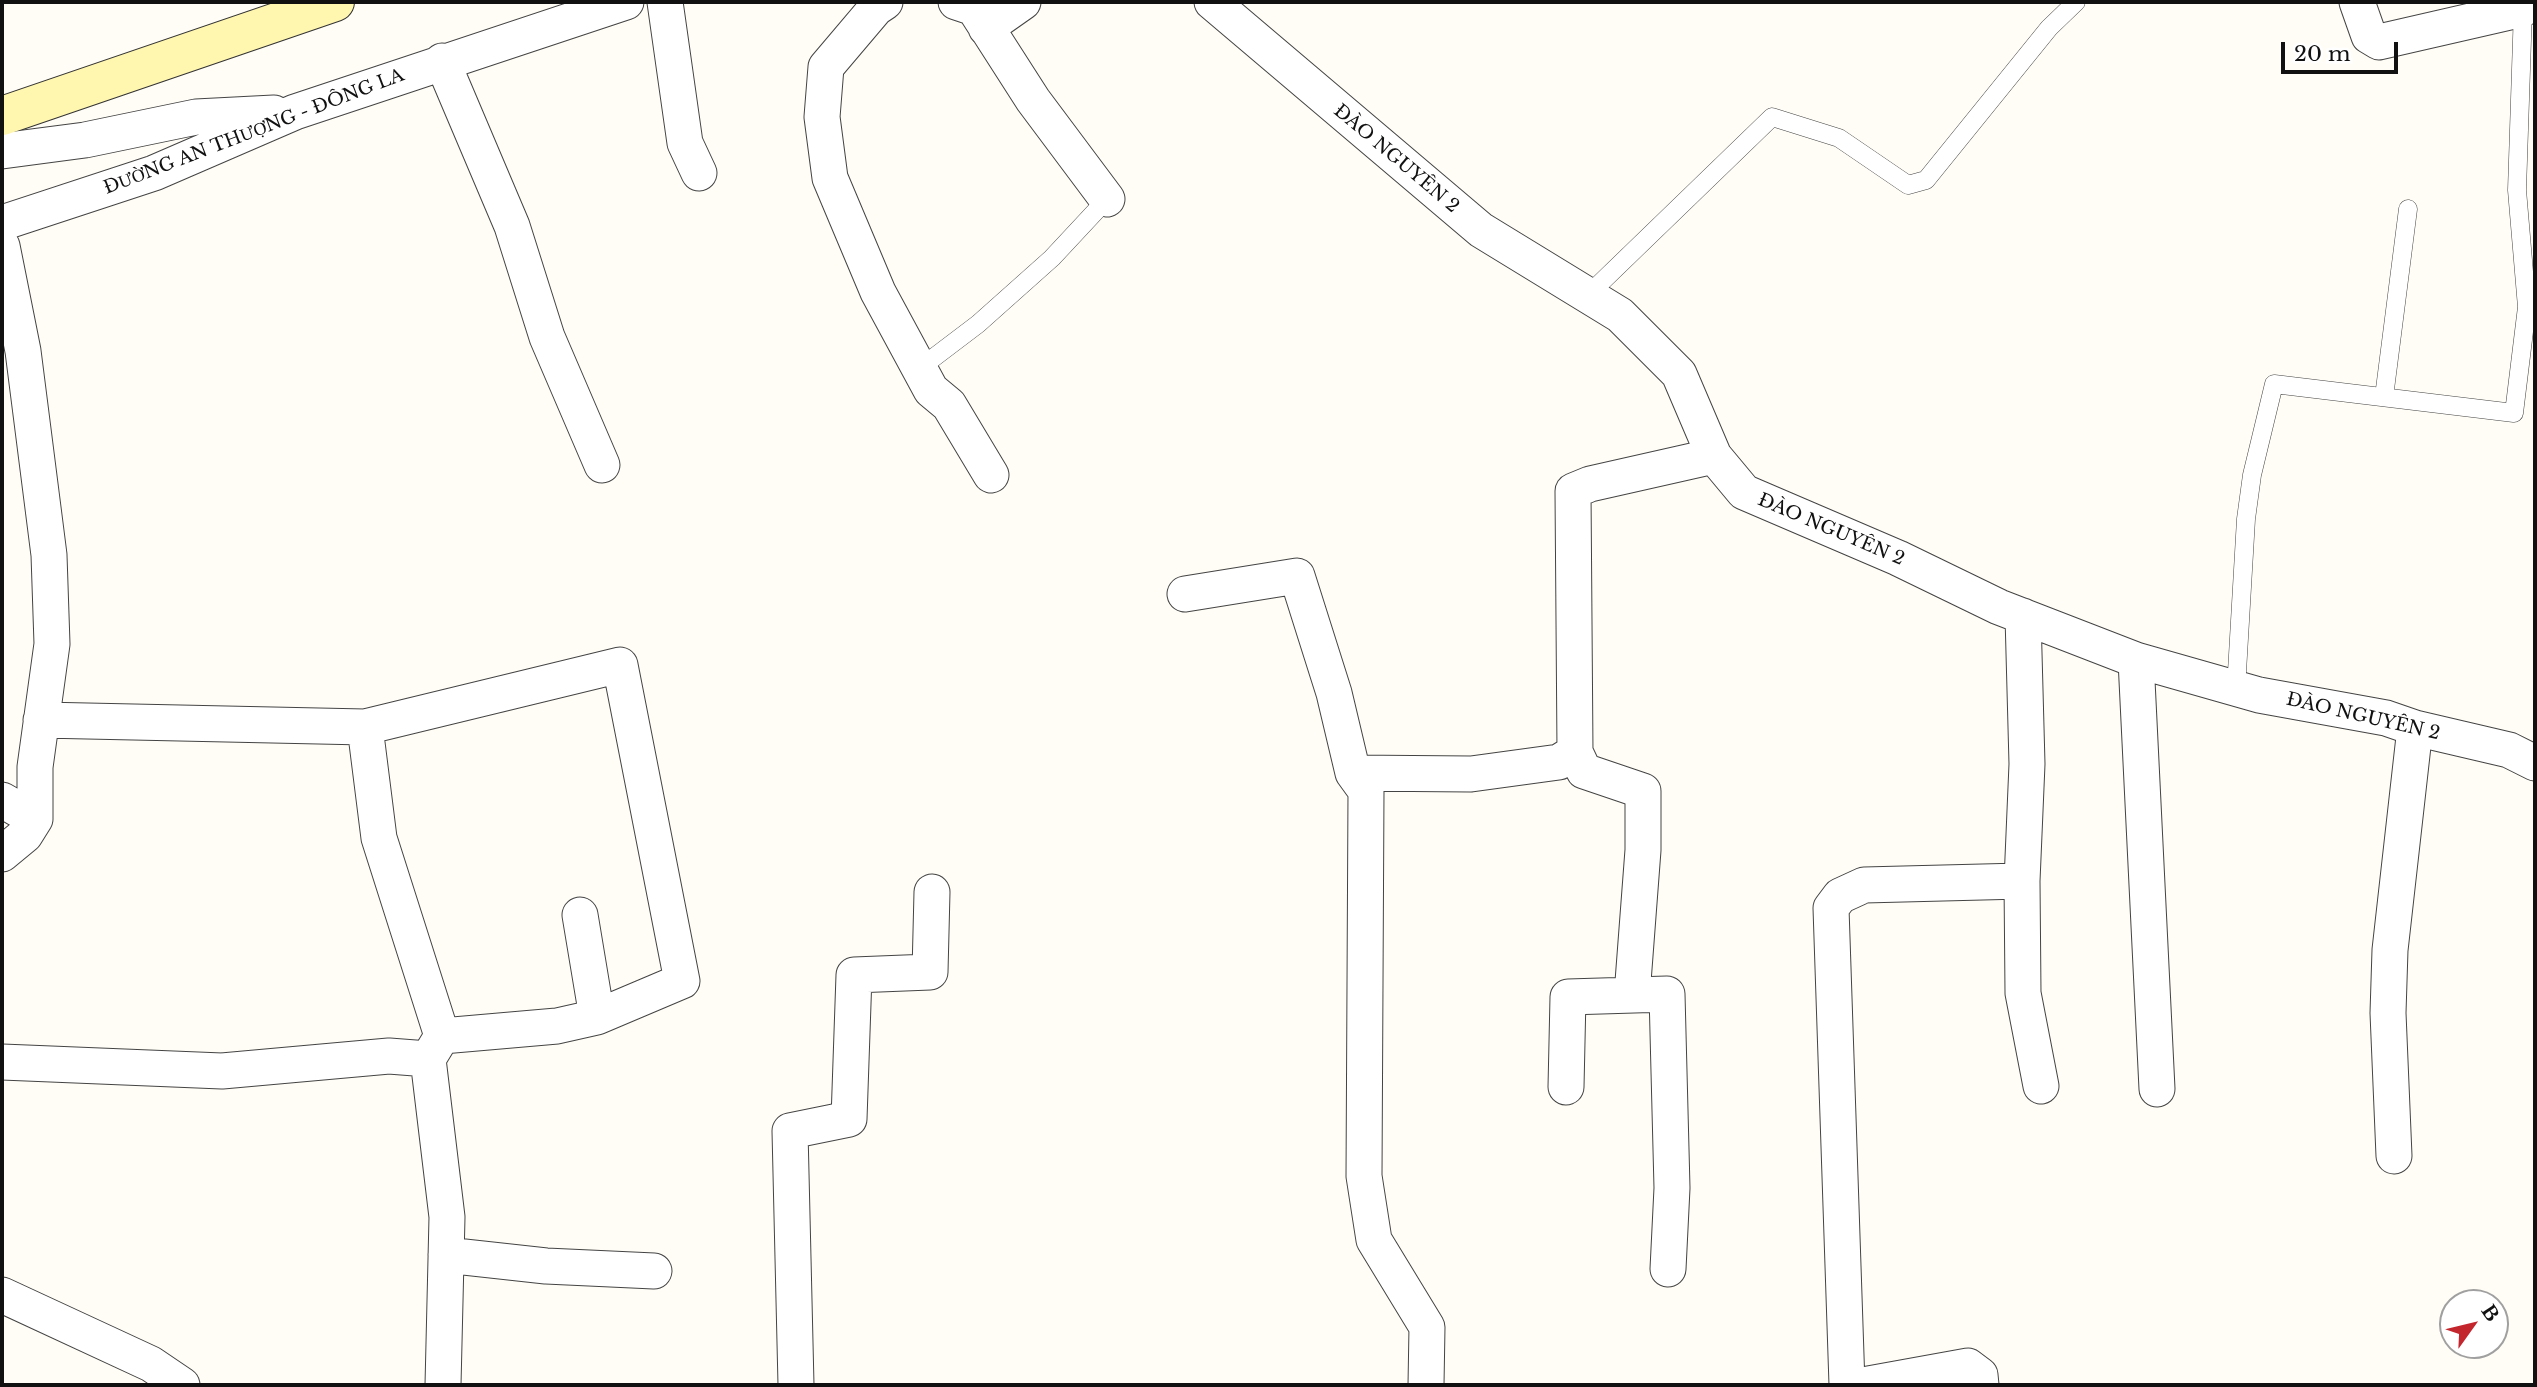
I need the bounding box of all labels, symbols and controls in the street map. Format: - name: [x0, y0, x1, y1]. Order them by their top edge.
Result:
- scale bar: [2285, 28, 2402, 72]
- text: 20 m: [2294, 41, 2351, 67]
- street label: ĐƯỜNG AN THƯỢNG - ĐÔNG LA: [101, 65, 407, 199]
- street label: ĐÀO NGUYÊN 2: [1329, 100, 1463, 218]
- street label: ĐÀO NGUYÊN 2: [1755, 489, 1907, 571]
- street label: ĐÀO NGUYÊN 2: [2284, 689, 2442, 745]
- north arrow: [2439, 1289, 2509, 1359]
- text: B: [2476, 1300, 2504, 1326]

